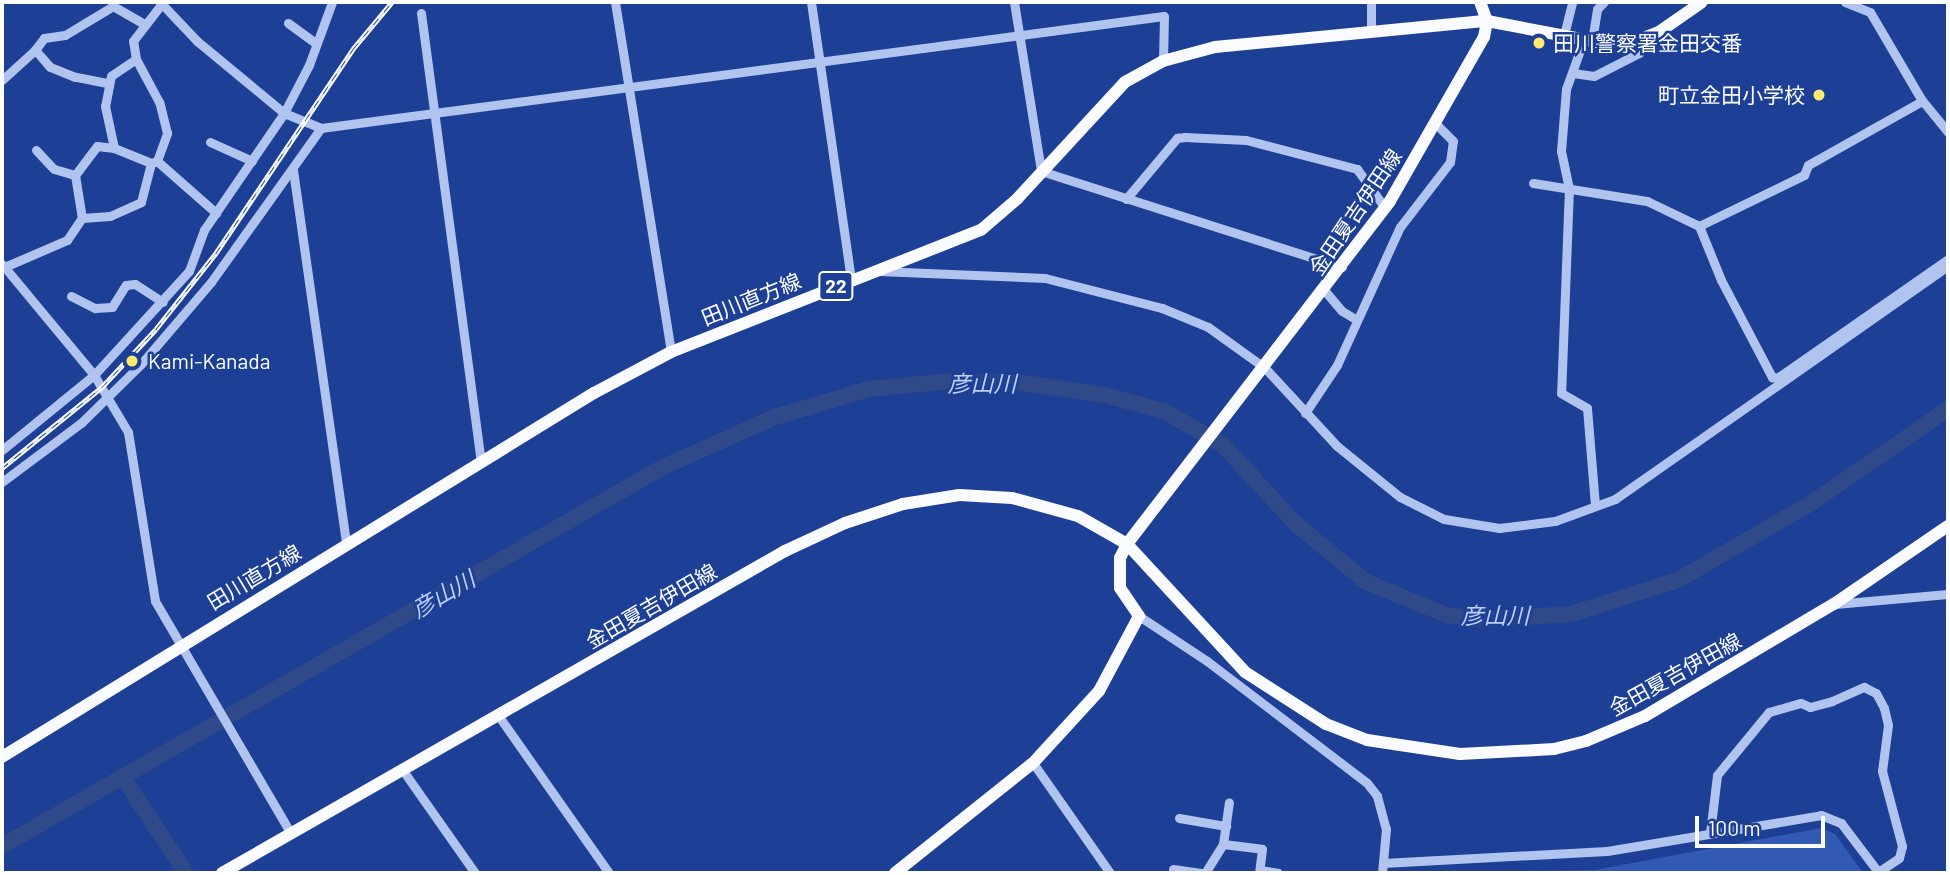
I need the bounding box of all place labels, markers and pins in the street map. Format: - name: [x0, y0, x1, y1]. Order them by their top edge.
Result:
- place label: 田川警察署金田交番: [1553, 30, 1742, 56]
- marker: 田川警察署金田交番: [1531, 35, 1547, 51]
- place label: 町立金田小学校: [1658, 82, 1805, 108]
- marker: 町立金田小学校: [1811, 87, 1827, 103]
- place label: Kami-Kanada: [148, 348, 270, 374]
- marker: Kami-Kanada: [122, 351, 142, 371]

